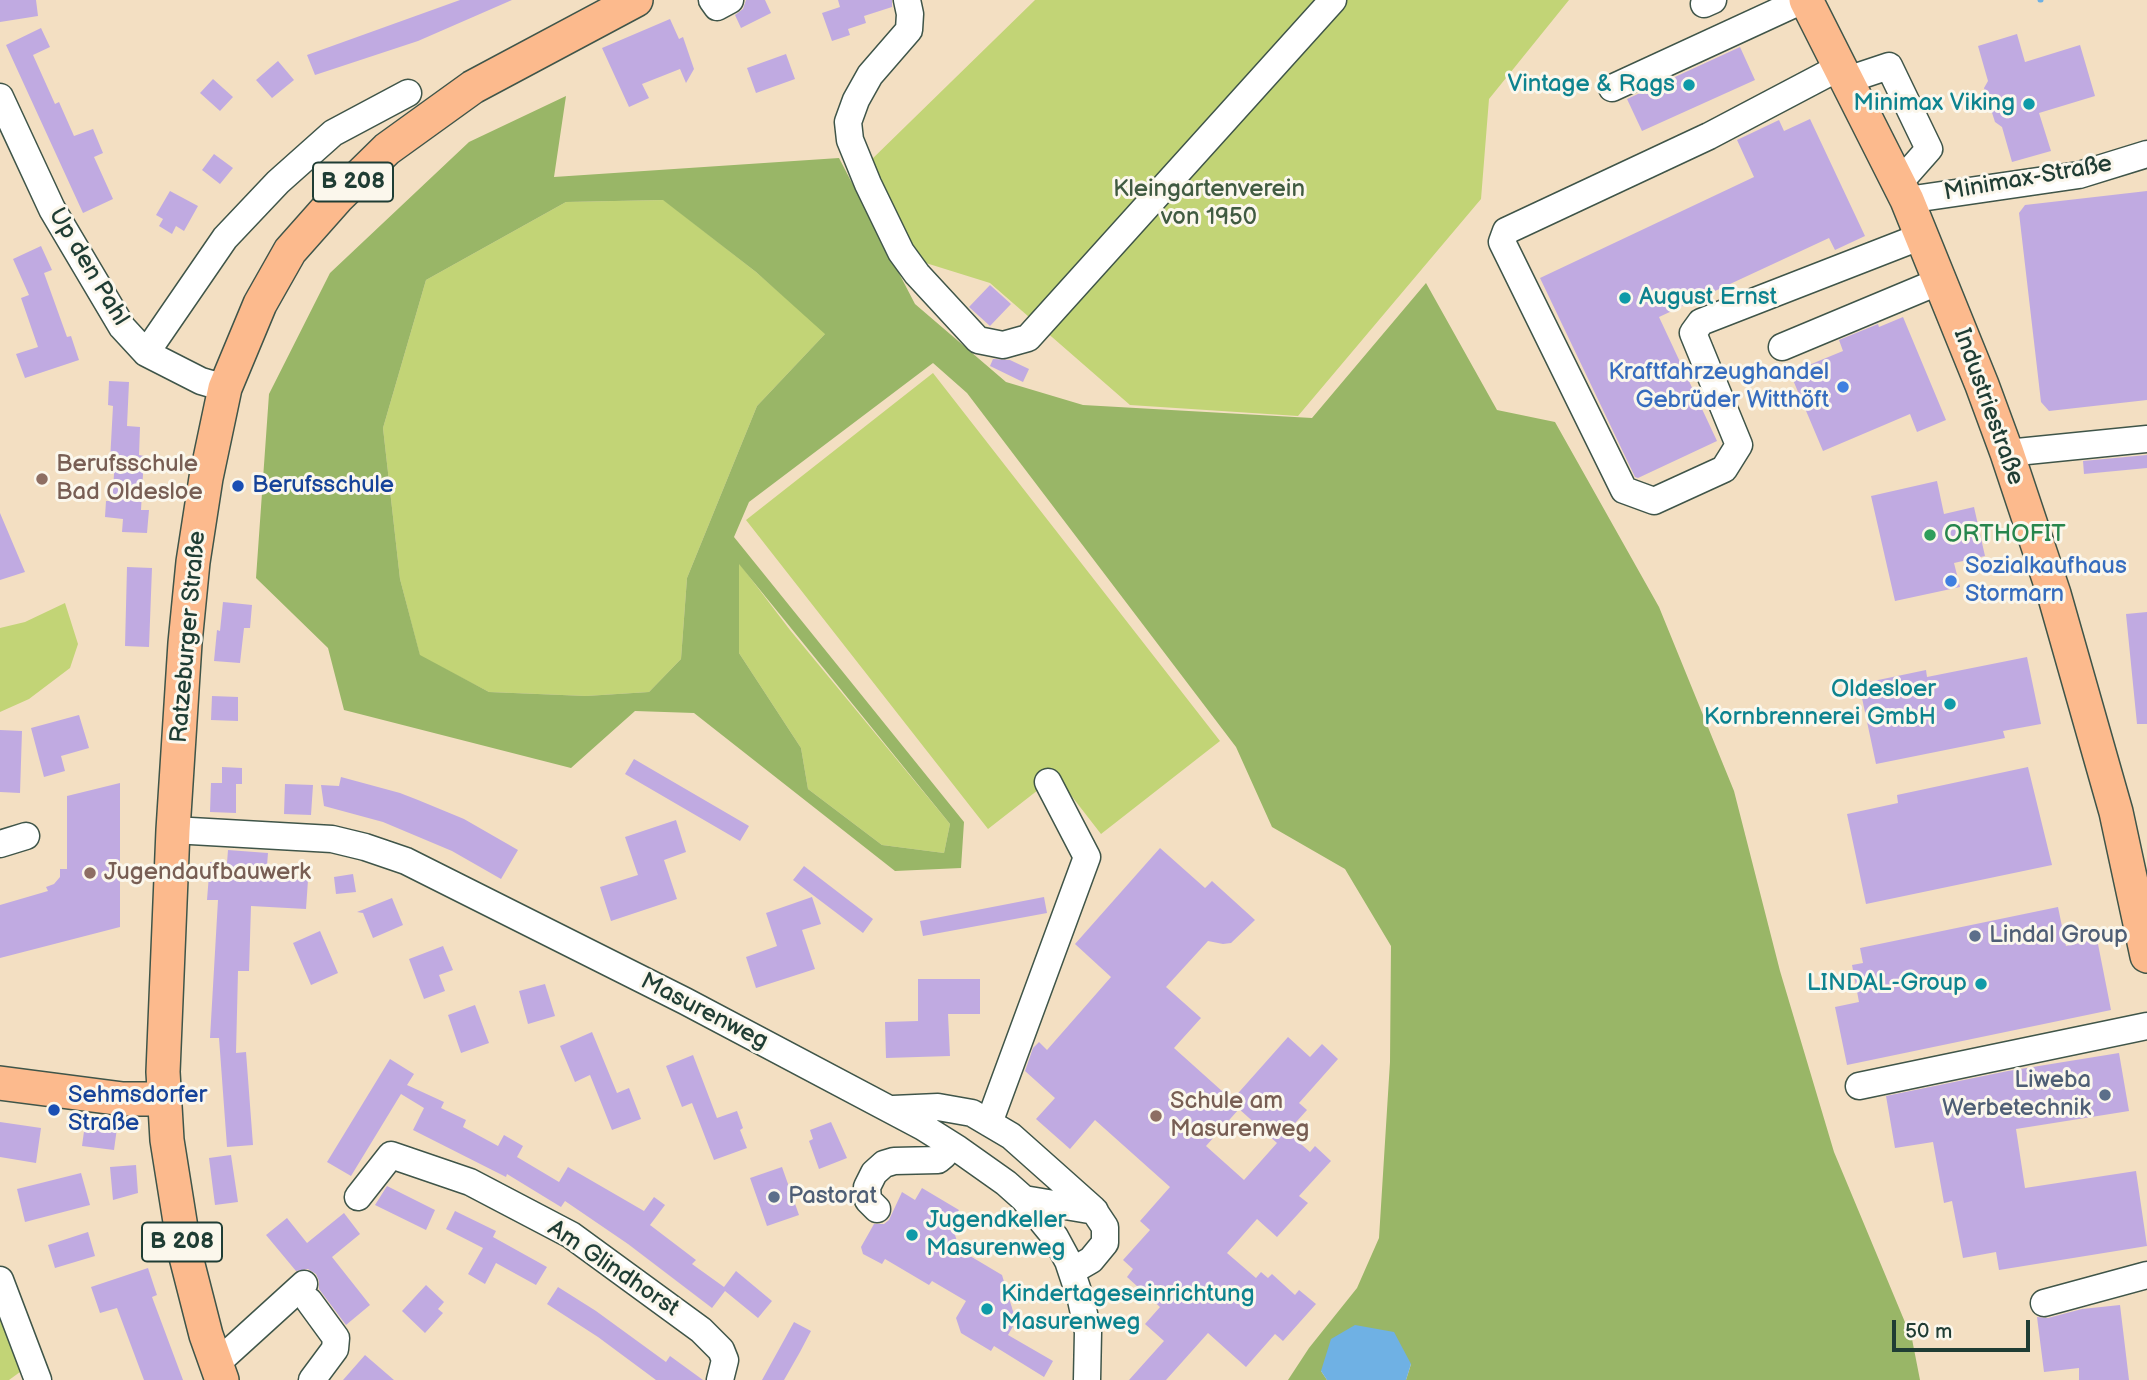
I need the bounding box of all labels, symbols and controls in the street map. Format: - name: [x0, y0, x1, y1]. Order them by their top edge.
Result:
- place label: Vintage & Rags: [1507, 71, 1675, 99]
- marker: Vintage & Rags: [1681, 77, 1697, 93]
- place label: Minimax Viking: [1853, 90, 2015, 118]
- marker: Minimax Viking: [2021, 96, 2037, 112]
- street label: Minimax-Straße: [1942, 150, 2114, 208]
- road number: B 208: [313, 162, 393, 202]
- park label: Kleingartenverein von 1950: [1113, 176, 1305, 232]
- street label: Up den Pahl: [42, 203, 134, 331]
- place label: August Ernst: [1639, 284, 1777, 312]
- marker: August Ernst: [1617, 290, 1633, 306]
- street label: Industriestraße: [1946, 325, 2030, 489]
- place label: Kraftfahrzeughandel Gebrüder Witthöft: [1608, 359, 1829, 415]
- marker: Kraftfahrzeughandel Gebrüder Witthöft: [1835, 379, 1851, 395]
- place label: Berufsschule Bad Oldesloe: [56, 451, 203, 507]
- marker: Berufsschule Bad Oldesloe: [34, 471, 50, 487]
- place label: Berufsschule: [252, 472, 394, 500]
- marker: Berufsschule: [230, 478, 246, 494]
- place label: ORTHOFIT: [1944, 521, 2066, 549]
- marker: ORTHOFIT: [1922, 527, 1938, 543]
- street label: Ratzeburger Straße: [165, 530, 213, 744]
- place label: Sozialkaufhaus Stormarn: [1965, 553, 2127, 609]
- marker: Sozialkaufhaus Stormarn: [1943, 573, 1959, 589]
- place label: Oldesloer Kornbrennerei GmbH: [1704, 676, 1936, 732]
- marker: Oldesloer Kornbrennerei GmbH: [1942, 696, 1958, 712]
- place label: Jugendaufbauwerk: [104, 859, 311, 887]
- marker: Jugendaufbauwerk: [82, 865, 98, 881]
- place label: Lindal Group: [1989, 922, 2128, 950]
- marker: Lindal Group: [1967, 928, 1983, 944]
- street label: Masurenweg: [635, 968, 773, 1056]
- place label: LINDAL-Group: [1807, 970, 1967, 998]
- marker: LINDAL-Group: [1973, 976, 1989, 992]
- place label: Liweba Werbetechnik: [1942, 1067, 2091, 1123]
- place label: Sehmsdorfer Straße: [68, 1082, 207, 1138]
- marker: Liweba Werbetechnik: [2097, 1087, 2113, 1103]
- place label: Schule am Masurenweg: [1170, 1088, 1309, 1144]
- marker: Sehmsdorfer Straße: [46, 1102, 62, 1118]
- marker: Schule am Masurenweg: [1148, 1108, 1164, 1124]
- place label: Pastorat: [788, 1183, 877, 1211]
- marker: Pastorat: [766, 1189, 782, 1205]
- place label: Jugendkeller Masurenweg: [926, 1207, 1066, 1263]
- street label: Am Glindhorst: [542, 1215, 684, 1323]
- road number: B 208: [142, 1222, 222, 1261]
- marker: Jugendkeller Masurenweg: [904, 1227, 920, 1243]
- place label: Kindertageseinrichtung Masurenweg: [1001, 1281, 1254, 1337]
- marker: Kindertageseinrichtung Masurenweg: [979, 1301, 995, 1317]
- scale bar: [1895, 1306, 2033, 1350]
- text: 50 m: [1905, 1319, 1952, 1344]

